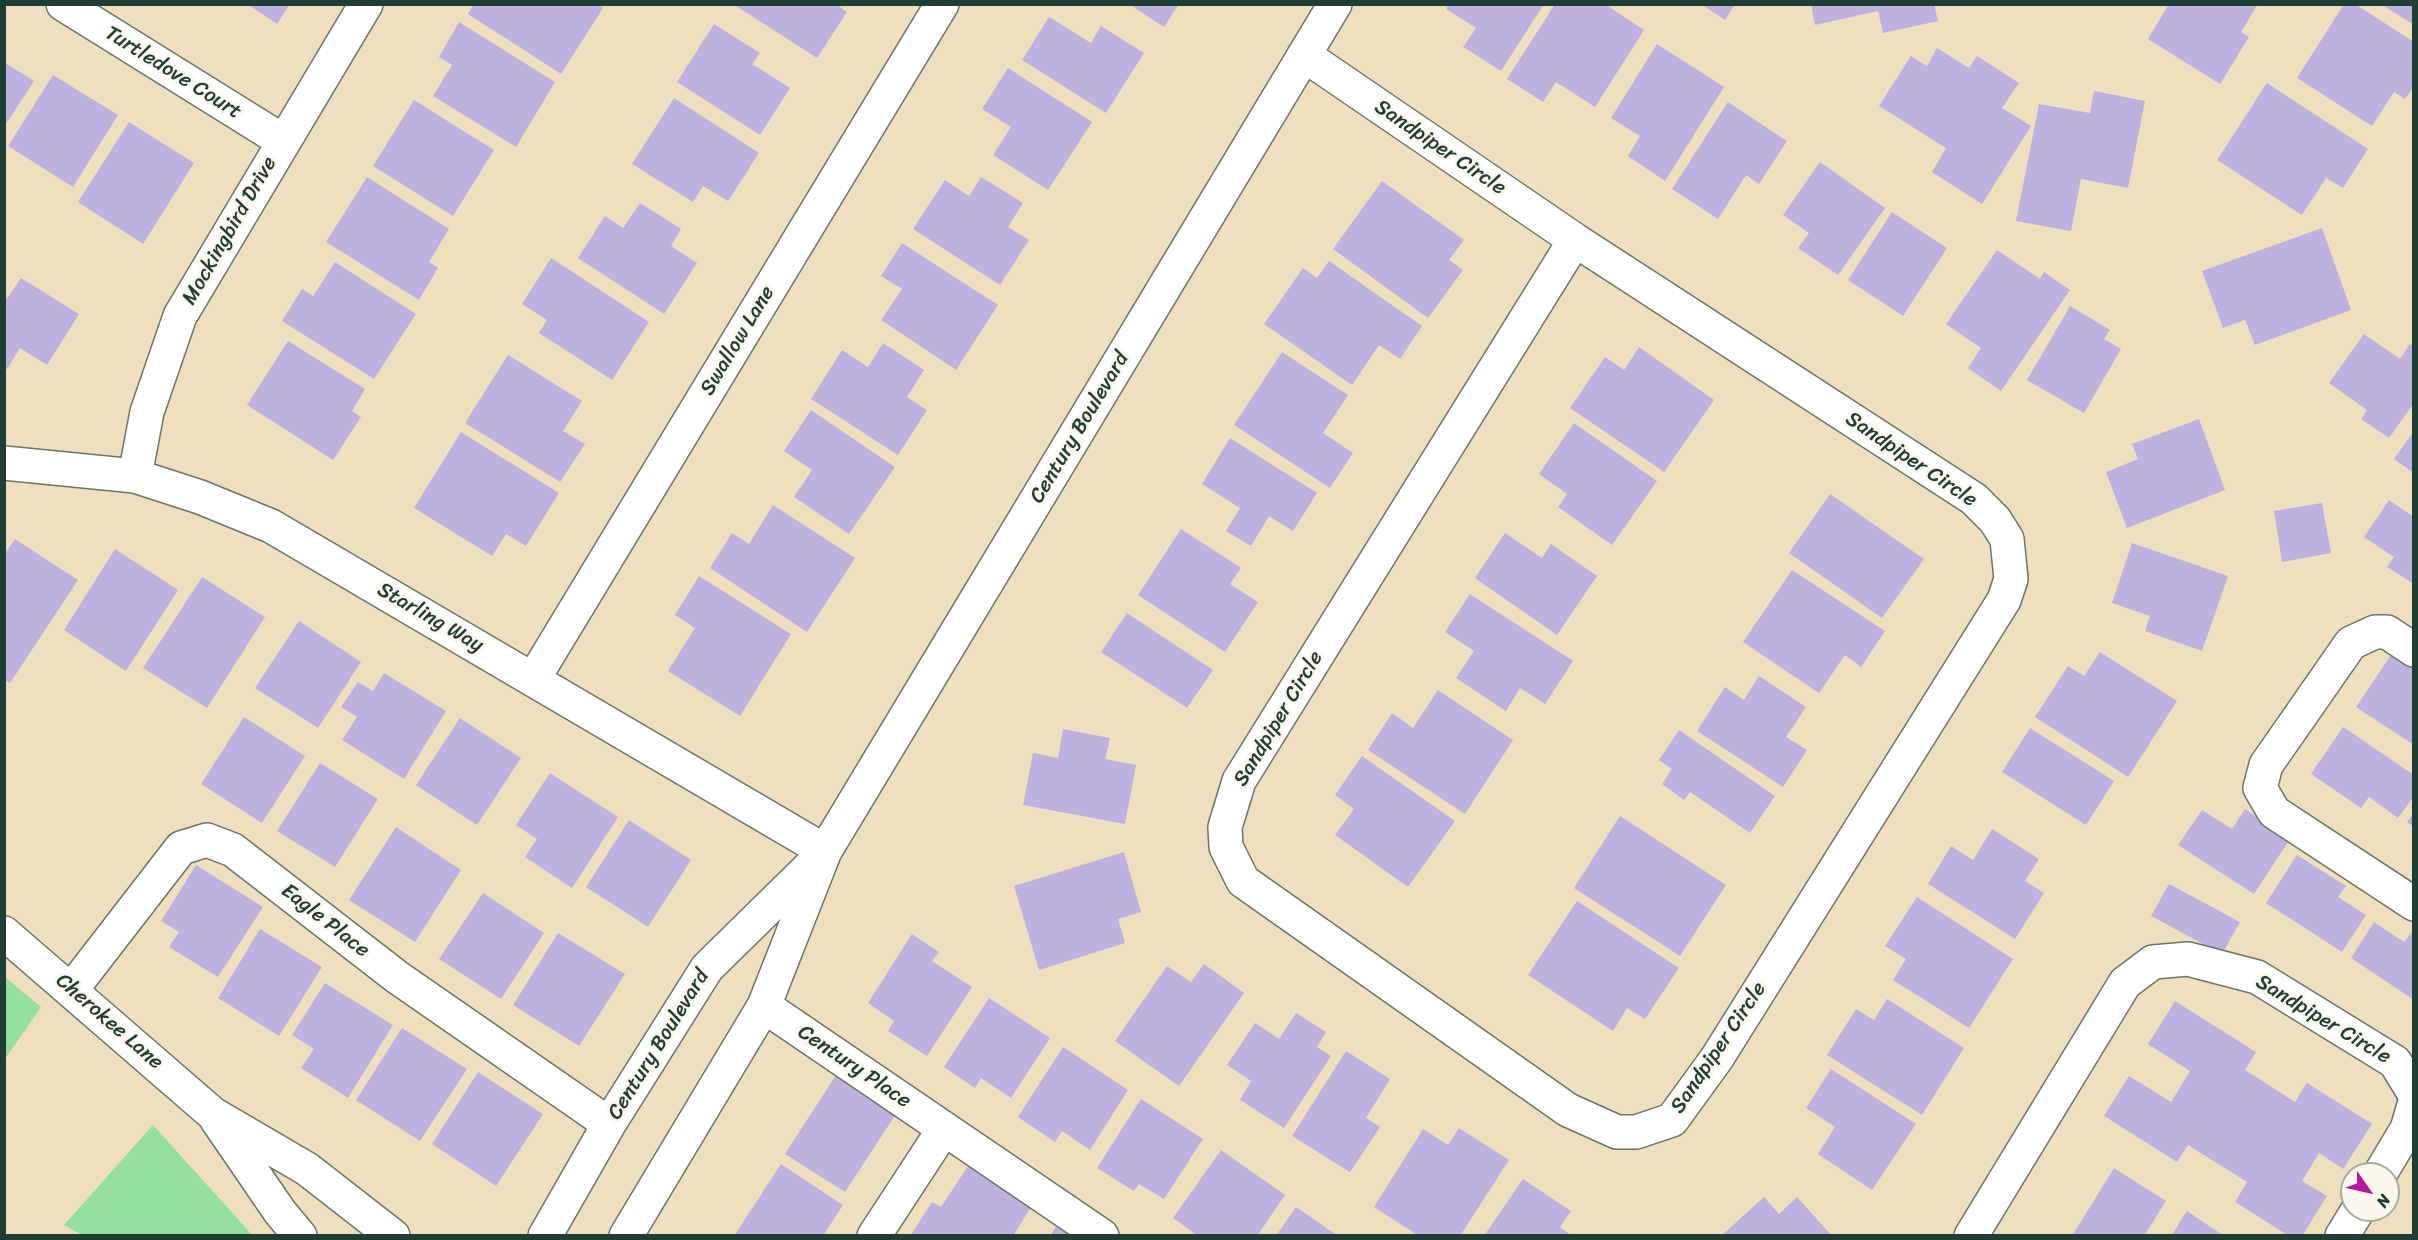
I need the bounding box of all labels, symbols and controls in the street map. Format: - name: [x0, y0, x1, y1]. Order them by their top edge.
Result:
- street label: Turtledove Court: [100, 21, 246, 125]
- street label: Sandpiper Circle: [1370, 95, 1510, 201]
- street label: Mockingbird Drive: [177, 152, 283, 310]
- street label: Swallow Lane: [695, 282, 781, 400]
- street label: Century Boulevard: [1025, 348, 1135, 508]
- street label: Sandpiper Circle: [1841, 407, 1981, 513]
- street label: Starling Way: [372, 578, 488, 658]
- street label: Sandpiper Circle: [1229, 647, 1329, 791]
- street label: Eagle Place: [276, 879, 374, 963]
- street label: Century Boulevard: [603, 965, 715, 1125]
- street label: Cherokee Lane: [50, 969, 168, 1075]
- street label: Sandpiper Circle: [2251, 970, 2395, 1070]
- street label: Sandpiper Circle: [1666, 978, 1772, 1118]
- street label: Century Place: [793, 1020, 915, 1114]
- north arrow: [2340, 1162, 2400, 1222]
- text: N: [2369, 1189, 2399, 1214]

